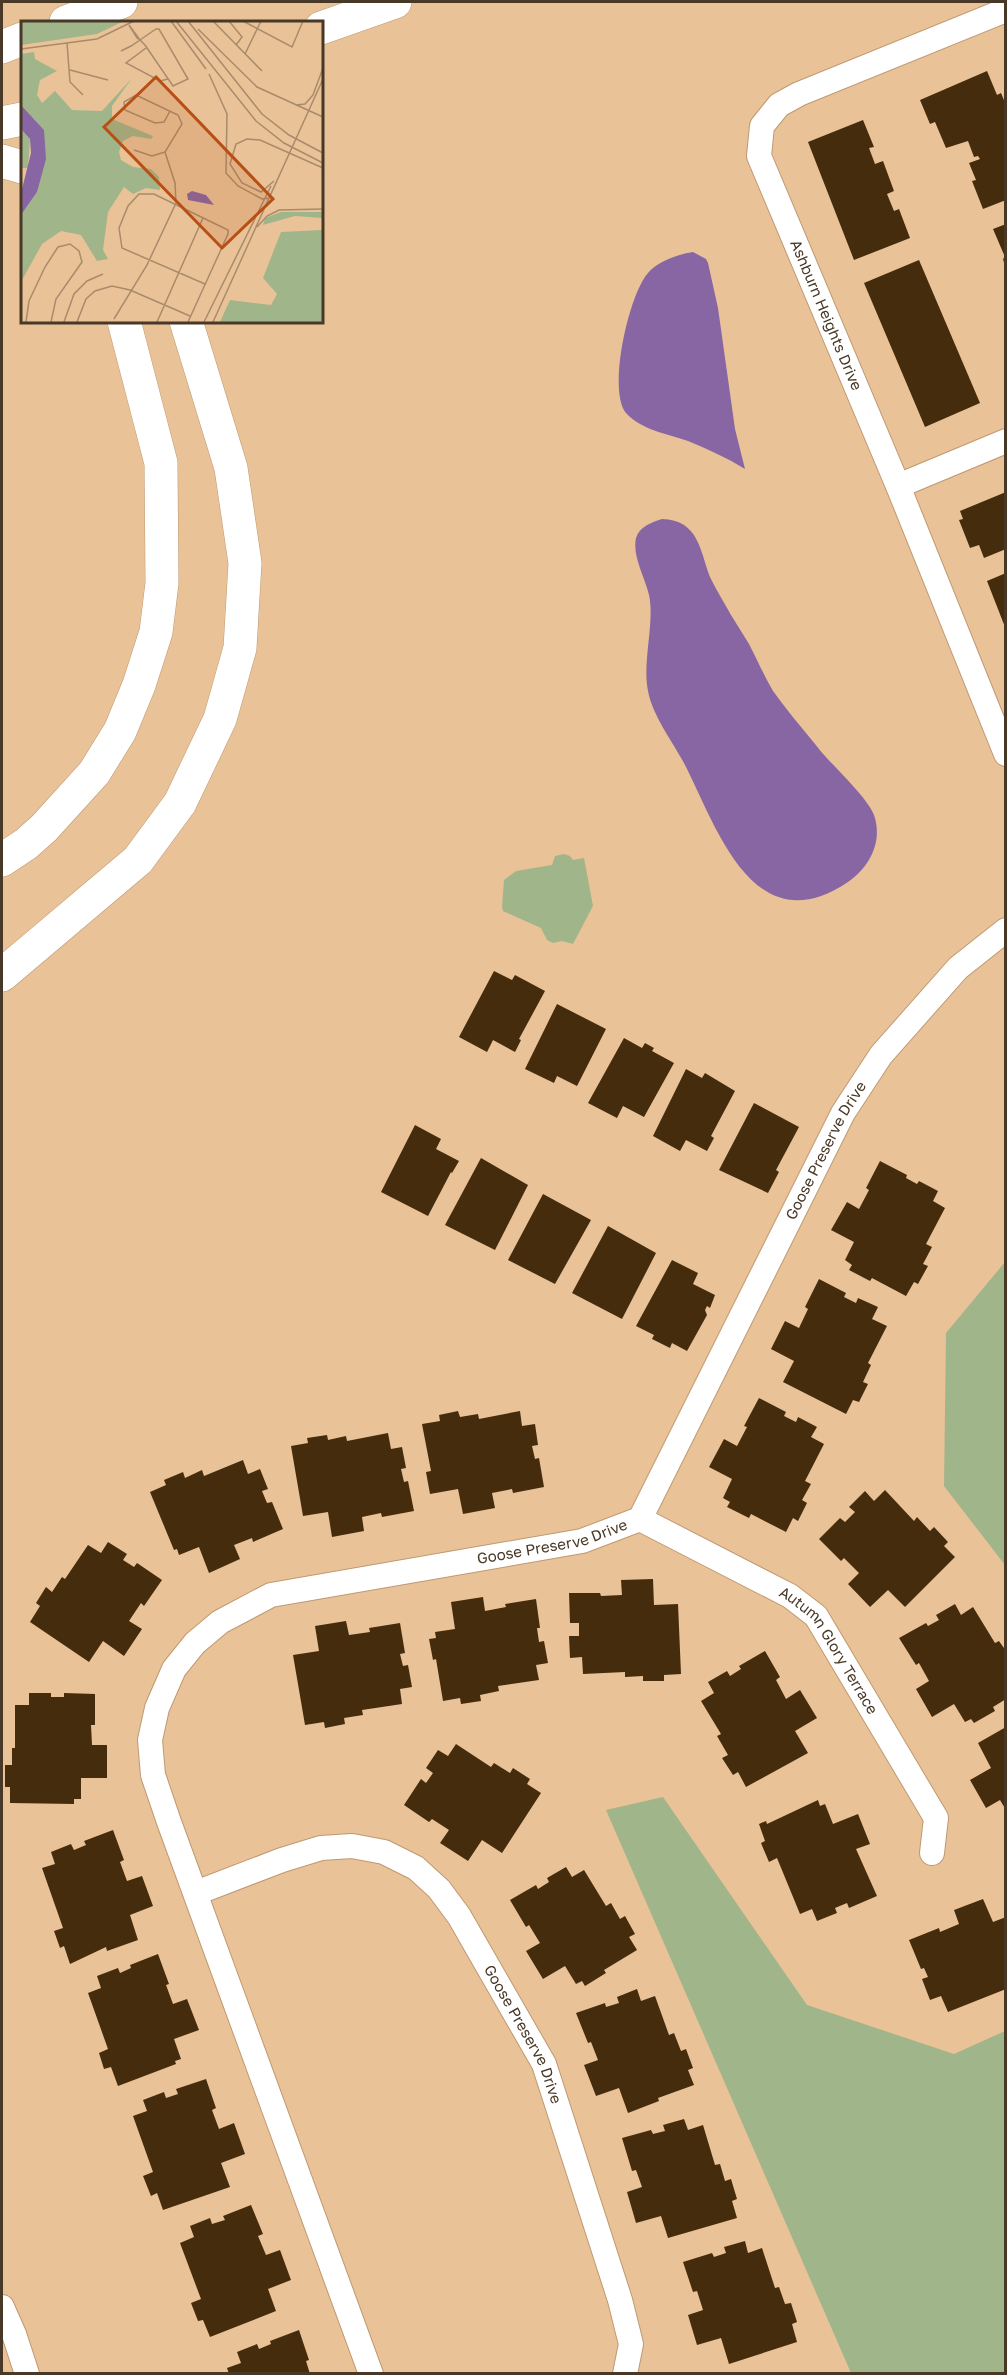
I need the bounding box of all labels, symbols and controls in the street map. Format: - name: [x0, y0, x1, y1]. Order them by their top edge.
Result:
- inset map: [21, 21, 322, 322]
- street label: Ashburn Heights Drive: [787, 237, 867, 393]
- street label: Goose Preserve Drive: [781, 1077, 869, 1222]
- street label: Goose Preserve Drive: [476, 1515, 630, 1567]
- street label: Autumn Glory Terrace: [777, 1582, 882, 1717]
- street label: Goose Preserve Drive: [481, 1961, 566, 2106]

